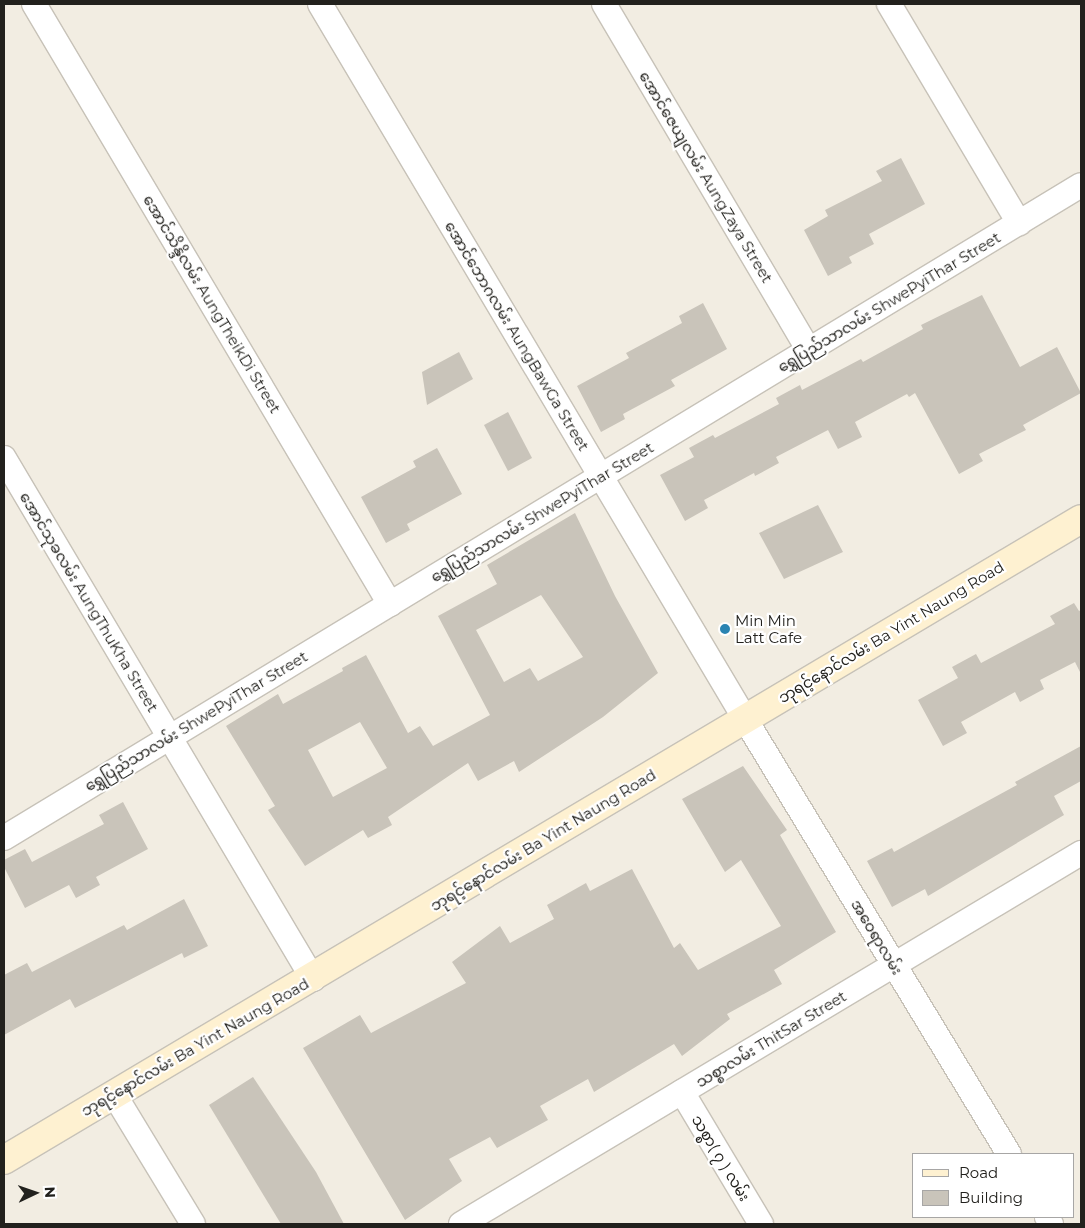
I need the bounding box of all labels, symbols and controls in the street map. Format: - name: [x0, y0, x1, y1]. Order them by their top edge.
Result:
- street label: အောင်ဇေယျလမ်း AungZaya Street: [636, 68, 776, 286]
- street label: အောင်သိန္ဒိလမ်း AungTheikDi Street: [139, 192, 285, 416]
- street label: အောင်ဘောဂလမ်း AungBawGa Street: [441, 218, 593, 454]
- street label: ရွှေပြည်သာလမ်း ShwePyiThar Street: [774, 228, 1004, 376]
- street label: ရွှေပြည်သာလမ်း ShwePyiThar Street: [427, 438, 657, 586]
- street label: အောင်သုခလမ်း AungThuKha Street: [16, 489, 162, 715]
- street label: ဘုရင့်နောင်လမ်း Ba Yint Naung Road: [775, 557, 1007, 707]
- place label: Min Min Latt Cafe: [735, 611, 802, 646]
- marker: Min Min Latt Cafe: [719, 623, 731, 635]
- street label: ရွှေပြည်သာလမ်း ShwePyiThar Street: [81, 647, 311, 795]
- street label: ဘုရင့်နောင်လမ်း Ba Yint Naung Road: [427, 765, 659, 915]
- street label: အဝေရာလမ်း: [847, 896, 907, 978]
- street label: ဘုရင့်နောင်လမ်း Ba Yint Naung Road: [78, 974, 312, 1120]
- street label: သစ္စာလမ်း ThitSar Street: [693, 987, 849, 1091]
- street label: သစ္စာ( ၇ ) လမ်း: [688, 1112, 754, 1204]
- legend: [912, 1153, 1075, 1218]
- text: Road: [959, 1163, 998, 1182]
- north arrow: [10, 1168, 60, 1218]
- text: N: [41, 1186, 59, 1198]
- text: Building: [959, 1188, 1023, 1207]

